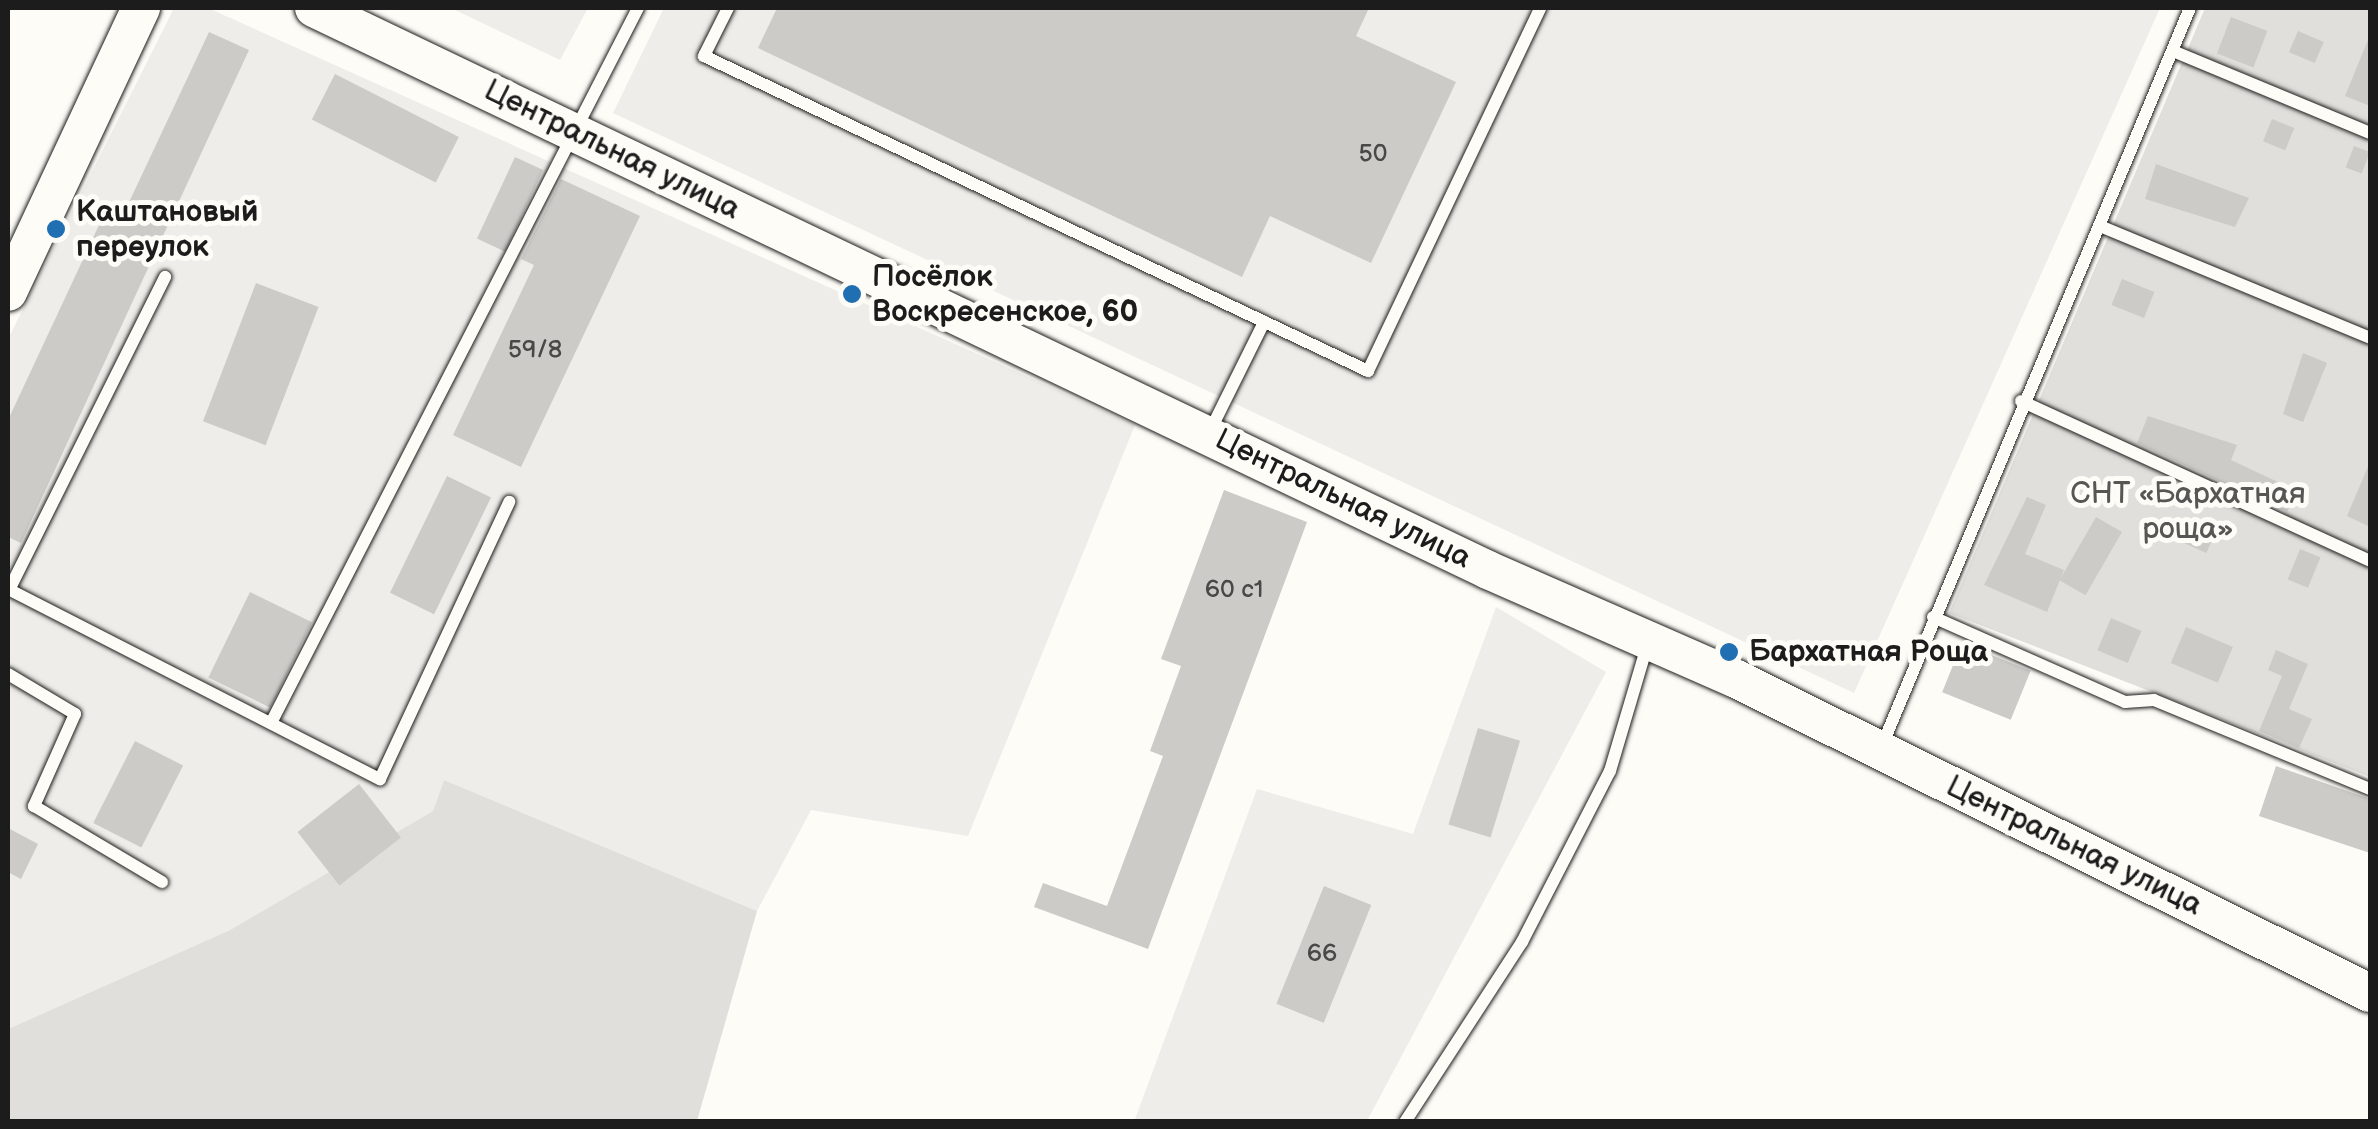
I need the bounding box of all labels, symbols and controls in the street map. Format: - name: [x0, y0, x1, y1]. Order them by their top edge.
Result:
- street label: Центральная улица: [478, 73, 746, 227]
- house number: 50: [1358, 139, 1388, 169]
- place label: Каштановый переулок: [76, 194, 258, 264]
- marker: Каштановый переулок: [45, 218, 67, 240]
- place label: Посёлок Воскресенское, 60: [872, 259, 1138, 330]
- marker: Посёлок Воскресенское, 60: [841, 283, 863, 305]
- house number: 59/8: [508, 335, 562, 365]
- street label: Центральная улица: [1209, 422, 1477, 576]
- park label: СНТ «Бархатная роща»: [2070, 476, 2306, 546]
- house number: 60 с1: [1205, 575, 1263, 605]
- place label: Бархатная Роща: [1749, 634, 1988, 670]
- marker: Бархатная Роща: [1718, 641, 1740, 663]
- street label: Центральная улица: [1940, 769, 2208, 923]
- house number: 66: [1307, 939, 1337, 969]

